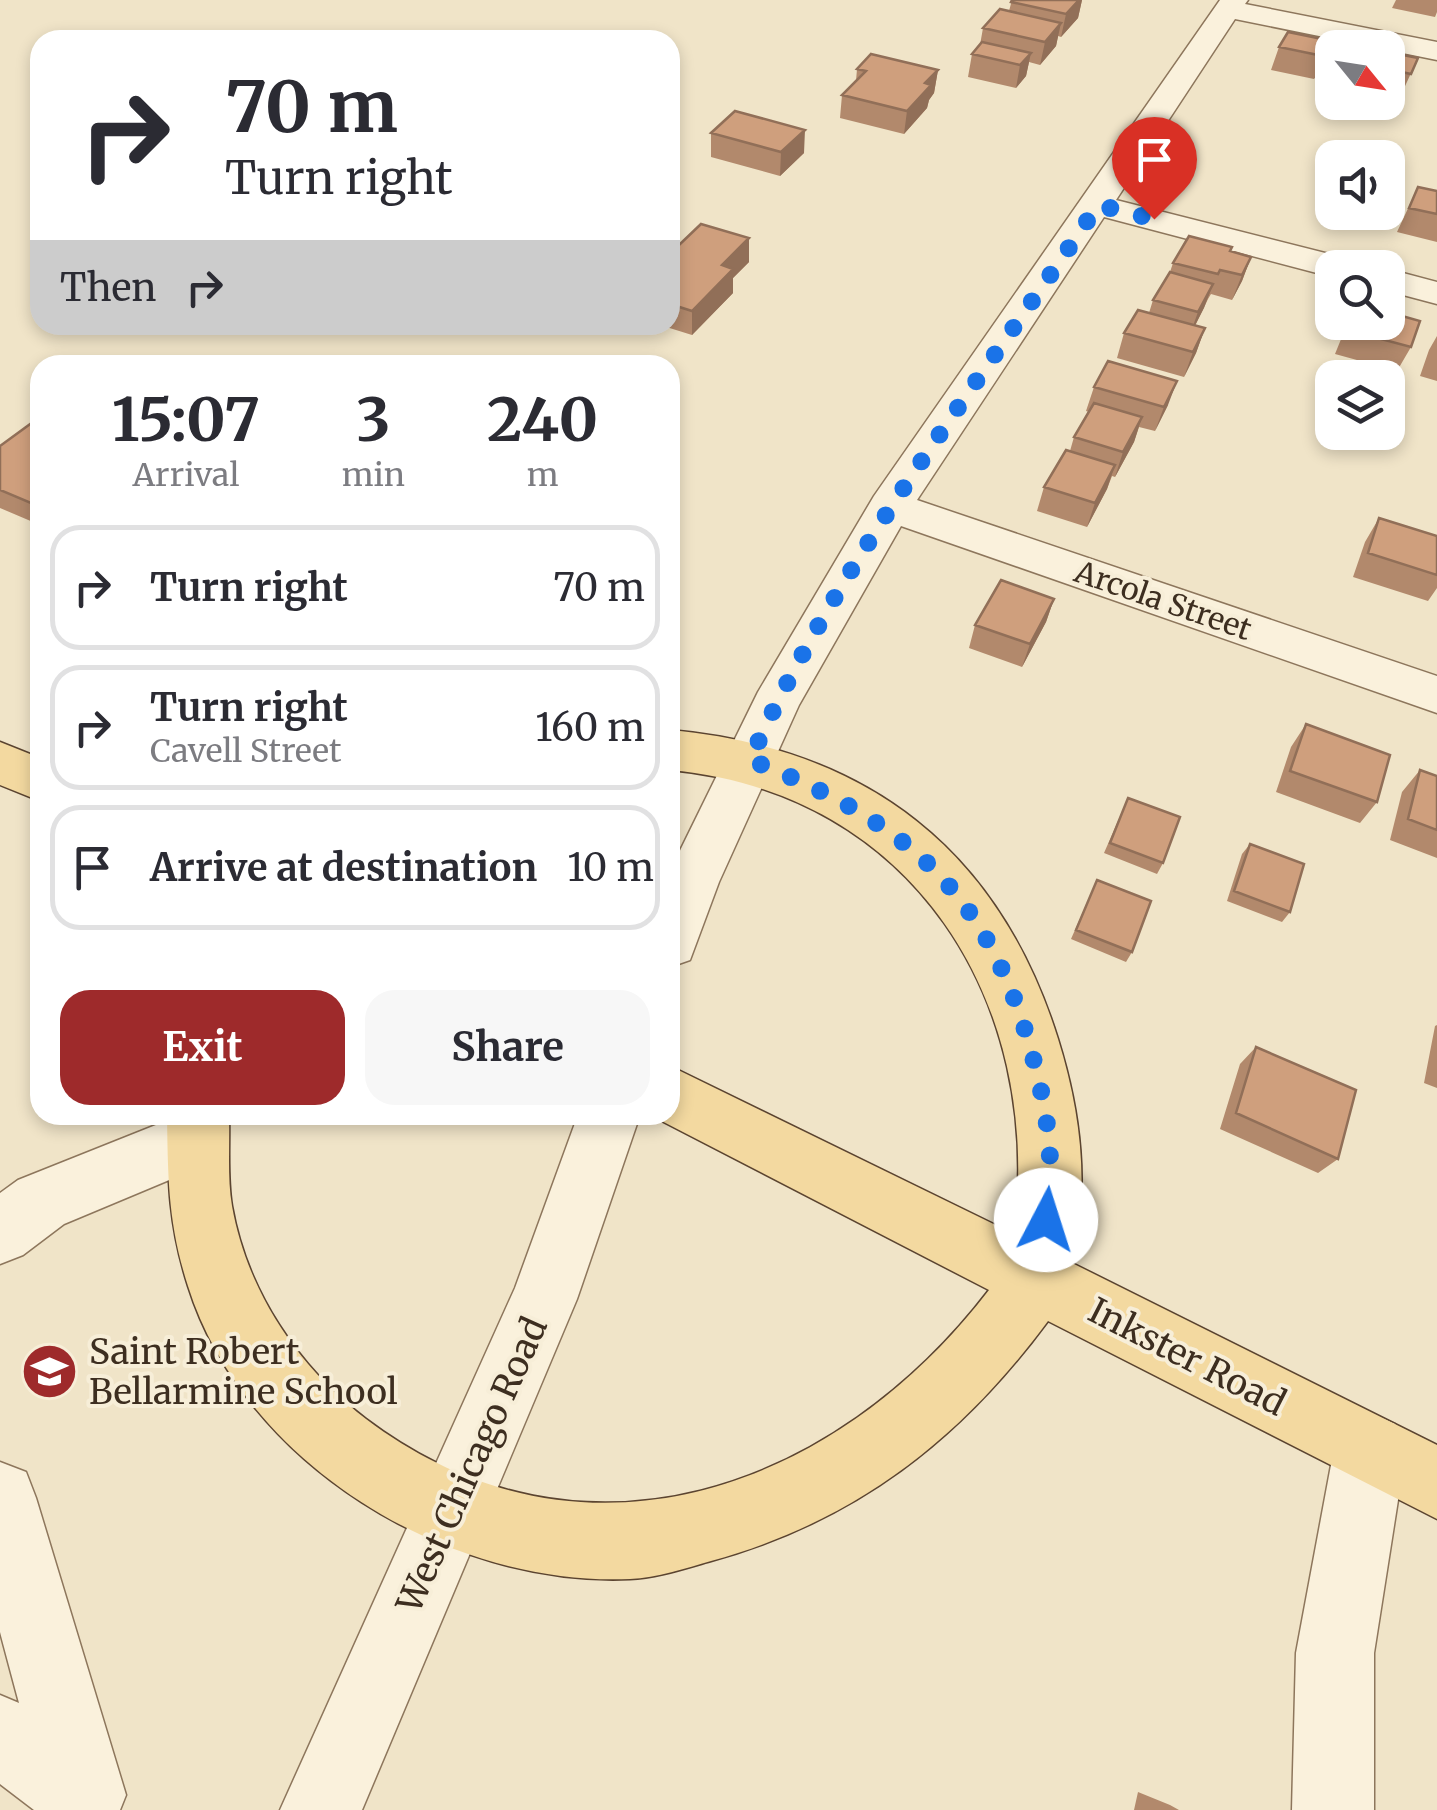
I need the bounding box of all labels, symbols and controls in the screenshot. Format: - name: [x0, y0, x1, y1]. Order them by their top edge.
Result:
- north arrow: [1315, 30, 1405, 120]
- map controls: [1315, 30, 1405, 450]
- text: 70 m: [225, 63, 398, 151]
- icon: right: [60, 70, 190, 200]
- pin: [1112, 117, 1197, 220]
- icon: arrive: [1127, 132, 1182, 187]
- button: sound: [1315, 140, 1405, 230]
- text: Turn right: [225, 150, 453, 206]
- button: search: [1315, 250, 1405, 340]
- icon: right: [177, 260, 232, 315]
- text: Then: [60, 264, 157, 311]
- button: layers: [1315, 360, 1405, 450]
- text: 15:07: [112, 382, 260, 457]
- text: 3: [356, 382, 391, 457]
- text: 240: [487, 382, 598, 457]
- text: Arrival: [132, 455, 239, 495]
- text: min: [342, 455, 405, 495]
- text: m: [527, 455, 558, 495]
- street label: Arcola Street: [1069, 552, 1257, 648]
- icon: right: [65, 560, 120, 615]
- text: Turn right: [150, 564, 348, 611]
- text: 70 m: [553, 564, 645, 611]
- text: Turn right: [150, 684, 348, 731]
- icon: right: [65, 700, 120, 755]
- text: 160 m: [535, 704, 645, 751]
- text: Cavell Street: [150, 731, 341, 771]
- icon: arrive: [65, 840, 120, 895]
- text: Arrive at destination: [150, 844, 537, 891]
- text: 10 m: [567, 844, 654, 891]
- button: Exit: [60, 990, 345, 1105]
- button: Share: [365, 990, 650, 1105]
- position arrow: [994, 1168, 1098, 1272]
- street label: Inkster Road: [1081, 1289, 1293, 1425]
- street label: West Chicago Road: [387, 1310, 557, 1620]
- place label: Saint Robert Bellarmine School: [89, 1330, 398, 1414]
- school or university icon: Saint Robert Bellarmine School: [20, 1342, 80, 1402]

